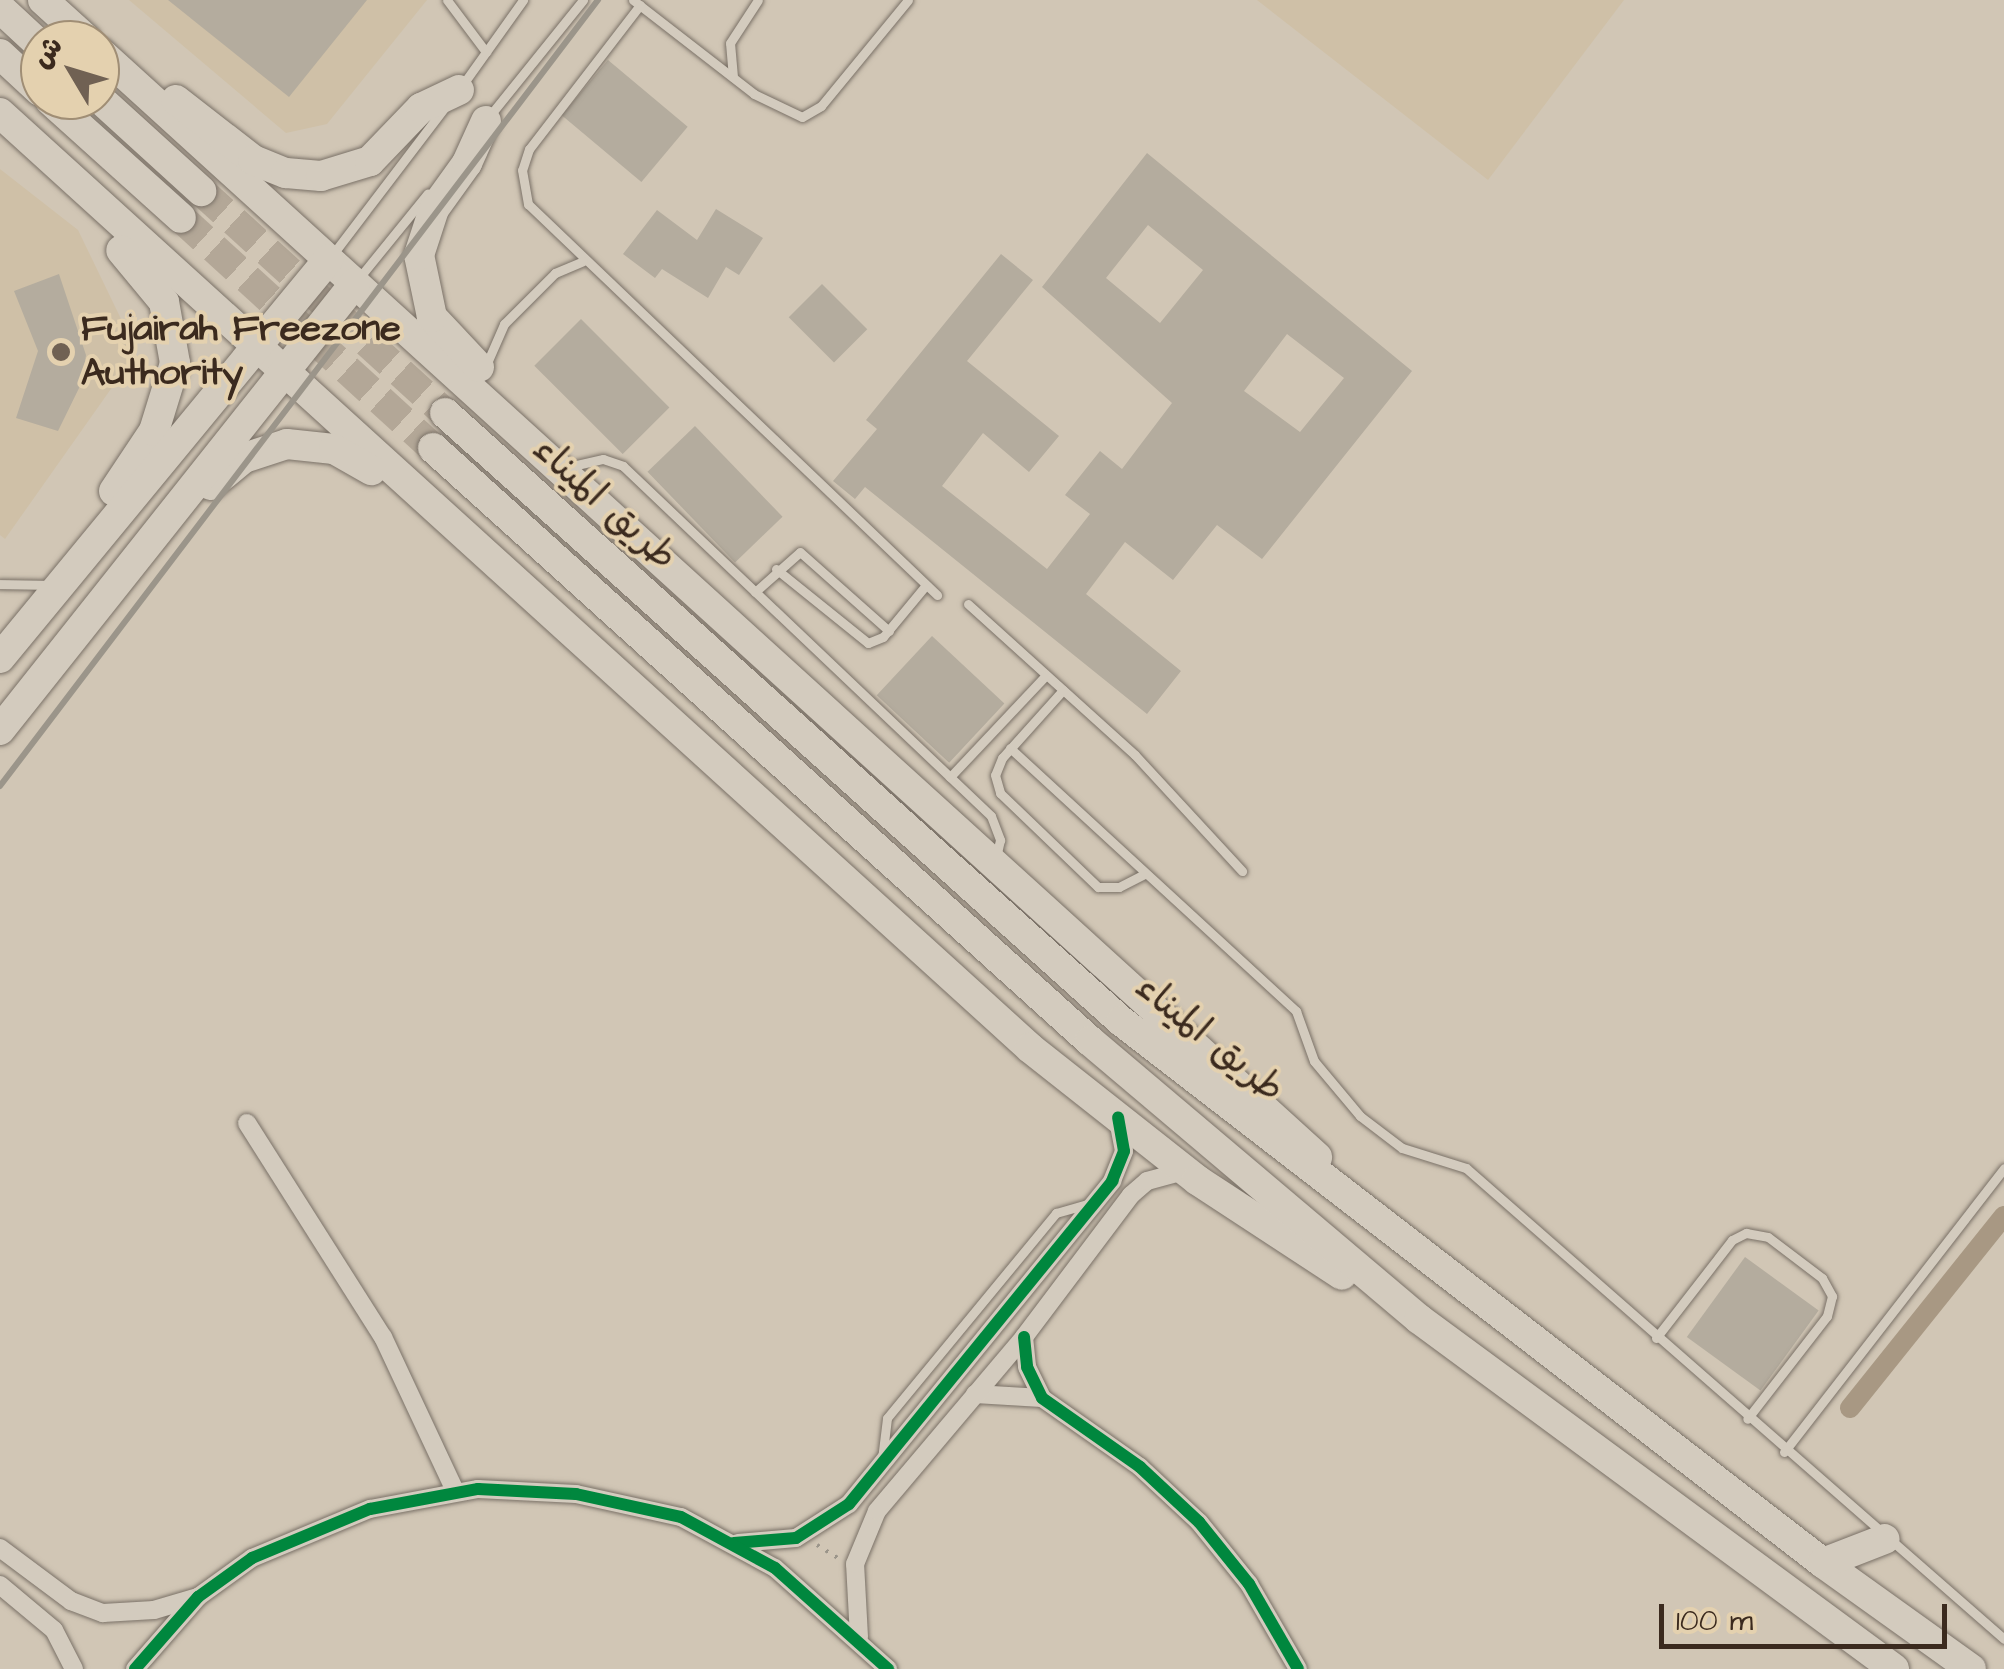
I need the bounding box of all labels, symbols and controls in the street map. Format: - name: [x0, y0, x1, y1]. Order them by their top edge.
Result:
- north arrow: [20, 20, 120, 120]
- text: ش: [23, 28, 72, 77]
- place label: Fujairah Freezone Authority: [81, 307, 401, 396]
- marker: Fujairah Freezone Authority: [50, 341, 72, 363]
- street label: طريق الميناء: [522, 427, 686, 581]
- street label: طريق الميناء: [1125, 965, 1293, 1113]
- scale bar: [1664, 1584, 1952, 1646]
- text: 100 m: [1676, 1600, 1753, 1642]

